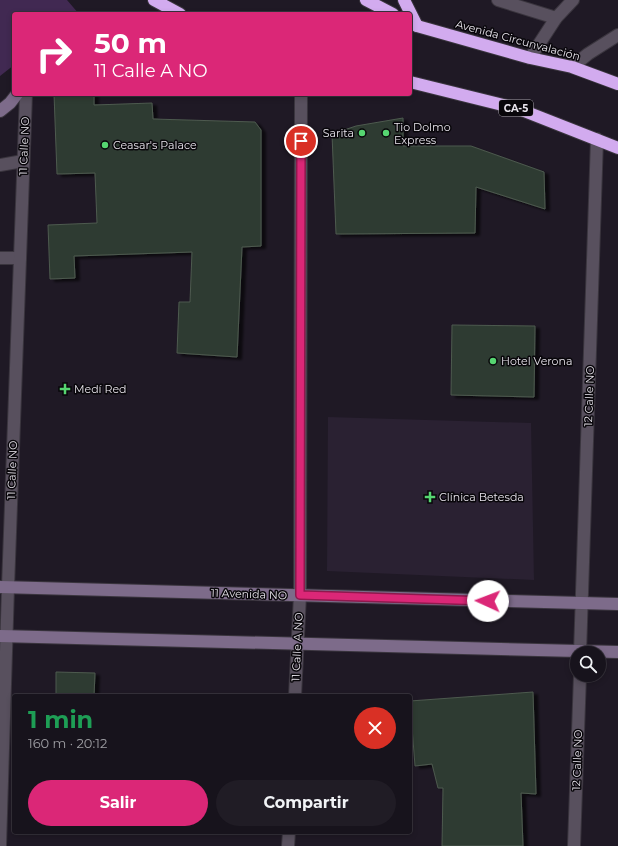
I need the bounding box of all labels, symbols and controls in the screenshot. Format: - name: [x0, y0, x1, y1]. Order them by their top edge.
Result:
- street label: Avenida Circunvalación: [454, 17, 582, 63]
- text: 50 m: [94, 26, 167, 60]
- icon: right: [28, 28, 80, 80]
- text: 11 Calle A NO: [94, 60, 208, 82]
- road number: CA-5: [499, 100, 533, 116]
- street label: 11 Calle NO: [16, 116, 32, 176]
- place label: Tio Dolmo Express: [394, 120, 451, 147]
- pin: [284, 124, 318, 158]
- place label: Sarita: [323, 126, 354, 140]
- marker: Sarita: [357, 128, 367, 138]
- marker: Tio Dolmo Express: [381, 128, 391, 138]
- icon: arrive: [290, 130, 312, 152]
- place label: Ceasar's Palace: [113, 138, 197, 152]
- marker: Ceasar's Palace: [100, 140, 110, 150]
- place label: Hotel Verona: [501, 354, 572, 368]
- marker: Hotel Verona: [488, 356, 498, 366]
- street label: 12 Calle NO: [581, 365, 597, 427]
- place label: Medí Red: [74, 382, 127, 396]
- marker: Medí Red: [59, 383, 71, 395]
- street label: 11 Calle NO: [4, 440, 20, 500]
- place label: Clínica Betesda: [439, 490, 524, 504]
- marker: Clínica Betesda: [424, 491, 436, 503]
- position arrow: [467, 580, 509, 622]
- street label: 11 Avenida NO: [211, 586, 287, 602]
- street label: 11 Calle A NO: [288, 612, 306, 682]
- map controls: [570, 646, 606, 682]
- button: search: [570, 646, 606, 682]
- text: 1 min: [28, 705, 93, 734]
- button: close: [354, 707, 396, 749]
- street label: 12 Calle NO: [569, 729, 585, 791]
- text: 160 m · 20:12: [28, 735, 107, 751]
- button: Salir: [28, 780, 208, 826]
- button: Compartir: [216, 780, 396, 826]

